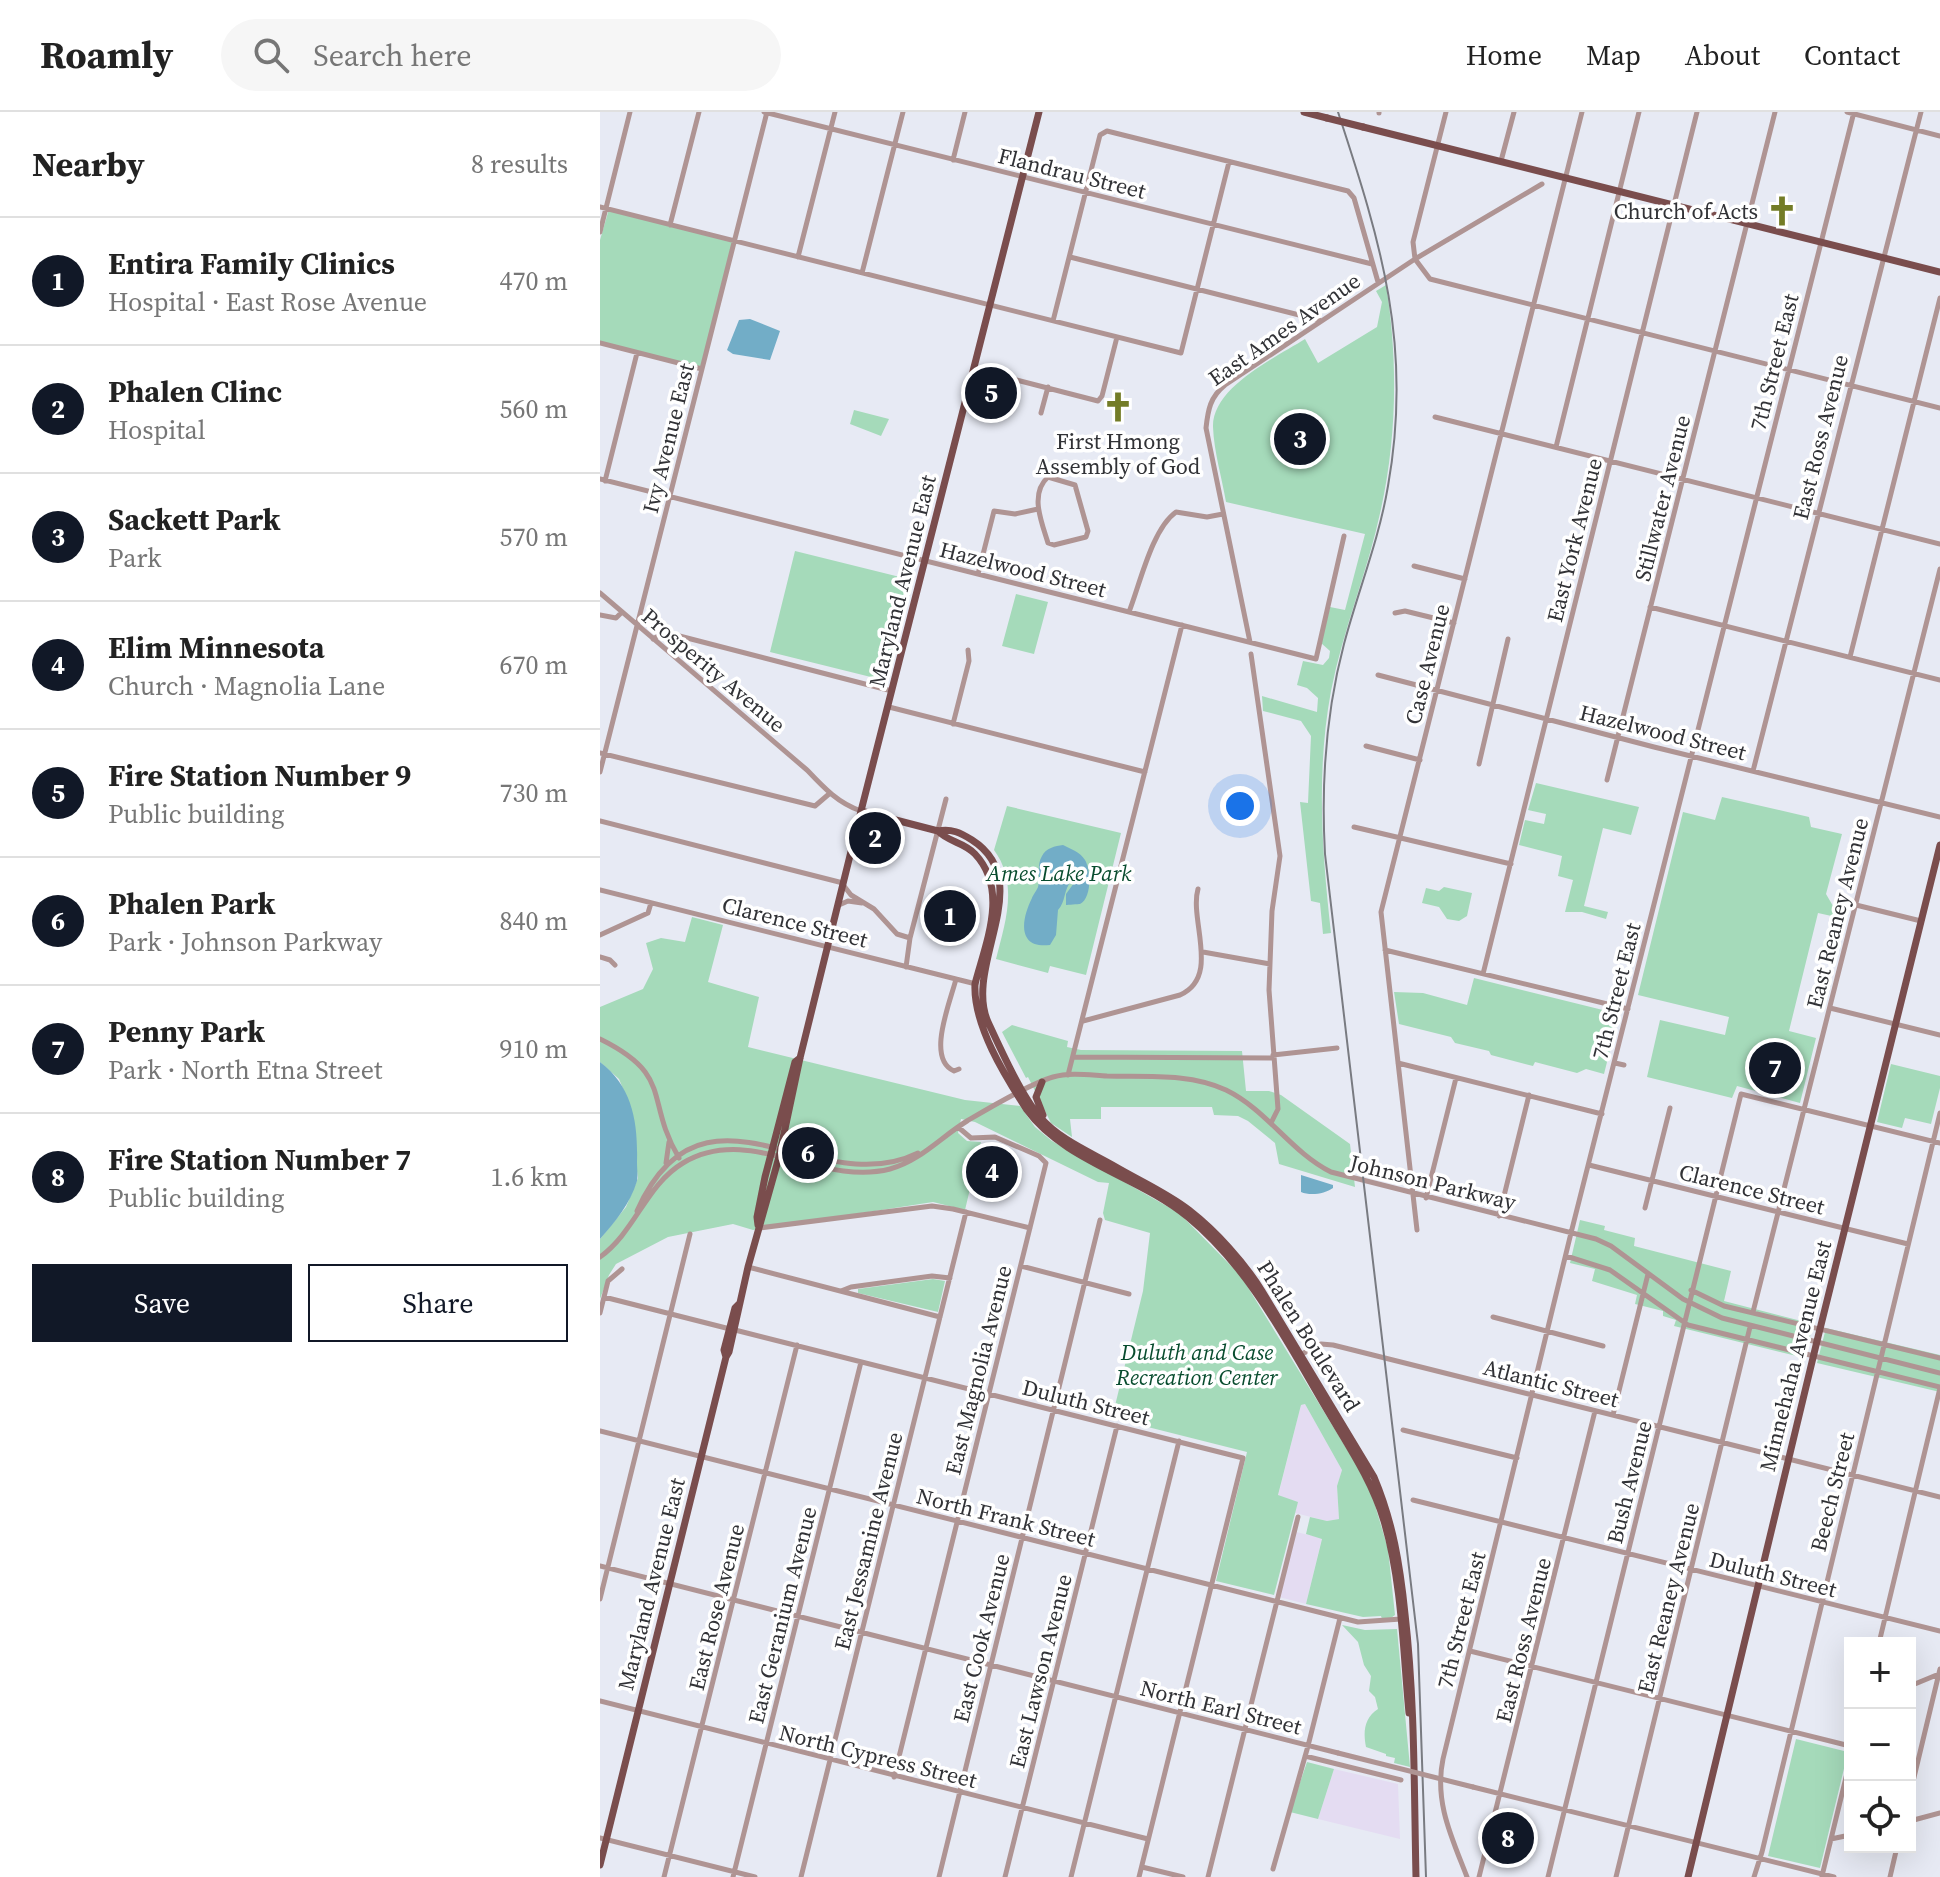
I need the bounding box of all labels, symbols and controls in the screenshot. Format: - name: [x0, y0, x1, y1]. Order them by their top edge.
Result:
- search box: [221, 19, 781, 91]
- text: Roamly: [40, 29, 173, 81]
- icon: search: [249, 33, 293, 77]
- text: Search here: [313, 35, 472, 76]
- text: Home: [1466, 36, 1542, 74]
- text: Map: [1586, 36, 1641, 74]
- text: About: [1685, 36, 1760, 74]
- text: Contact: [1804, 36, 1900, 74]
- street label: Flandrau Street: [995, 140, 1150, 206]
- text: Nearby: [32, 141, 145, 187]
- text: 8 results: [471, 146, 568, 182]
- church icon: Church of Acts: [1765, 194, 1799, 228]
- place label: Church of Acts: [1614, 196, 1758, 226]
- text: Entira Family Clinics: [108, 243, 395, 284]
- text: 1: [51, 263, 65, 299]
- text: 470 m: [500, 263, 568, 299]
- street label: East Ames Avenue: [1202, 265, 1366, 393]
- text: Hospital · East Rose Avenue: [108, 284, 427, 320]
- street label: 7th Street East: [1743, 290, 1806, 433]
- street label: East Ross Avenue: [1785, 351, 1855, 523]
- street label: Ivy Avenue East: [635, 359, 701, 516]
- pin: 5: [965, 363, 1017, 423]
- text: Phalen Clinc: [108, 371, 282, 412]
- church icon: First Hmong Assembly of God: [1101, 390, 1135, 424]
- text: 2: [51, 391, 65, 427]
- text: 560 m: [500, 391, 568, 427]
- pin: 3: [1274, 409, 1326, 469]
- text: Hospital: [108, 412, 206, 448]
- street label: Stillwater Avenue: [1627, 412, 1697, 584]
- place label: First Hmong Assembly of God: [1036, 426, 1201, 481]
- street label: East York Avenue: [1539, 455, 1609, 625]
- street label: Maryland Avenue East: [861, 471, 943, 690]
- text: Sackett Park: [108, 499, 281, 540]
- text: 3: [51, 519, 65, 555]
- text: 570 m: [500, 519, 568, 555]
- street label: Hazelwood Street: [937, 534, 1110, 604]
- text: Park: [108, 540, 161, 576]
- street label: Prosperity Avenue: [636, 601, 792, 739]
- street label: Case Avenue: [1398, 601, 1456, 727]
- text: Elim Minnesota: [108, 627, 325, 668]
- text: 4: [51, 647, 65, 683]
- text: 670 m: [500, 647, 568, 683]
- text: Church · Magnolia Lane: [108, 668, 385, 704]
- street label: Hazelwood Street: [1577, 697, 1750, 767]
- text: Fire Station Number 9: [108, 755, 411, 796]
- text: 5: [51, 775, 65, 811]
- text: 730 m: [500, 775, 568, 811]
- your location: [1220, 786, 1260, 826]
- text: Public building: [108, 796, 285, 832]
- pin: 2: [849, 808, 901, 868]
- street label: East Reaney Avenue: [1799, 815, 1875, 1011]
- park label: Ames Lake Park: [985, 858, 1132, 888]
- text: Phalen Park: [108, 883, 275, 924]
- pin: 1: [924, 886, 976, 946]
- street label: Clarence Street: [719, 889, 872, 955]
- text: 6: [51, 903, 65, 939]
- text: 840 m: [500, 903, 568, 939]
- street label: 7th Street East: [1585, 919, 1648, 1062]
- text: Park · Johnson Parkway: [108, 924, 382, 960]
- text: Penny Park: [108, 1011, 265, 1052]
- text: 7: [51, 1031, 65, 1067]
- text: 910 m: [500, 1031, 568, 1067]
- pin: 7: [1749, 1038, 1801, 1098]
- text: Park · North Etna Street: [108, 1052, 382, 1088]
- pin: 6: [782, 1123, 834, 1183]
- text: Fire Station Number 7: [108, 1139, 411, 1180]
- pin: 4: [966, 1142, 1018, 1202]
- street label: Johnson Parkway: [1346, 1147, 1520, 1217]
- street label: Clarence Street: [1676, 1156, 1829, 1222]
- text: 8: [51, 1159, 65, 1195]
- text: 1.6 km: [490, 1159, 568, 1195]
- text: Public building: [108, 1180, 285, 1216]
- street label: Minnehaha Avenue East: [1752, 1237, 1838, 1474]
- street label: Phalen Boulevard: [1250, 1255, 1368, 1418]
- street label: East Magnolia Avenue: [937, 1262, 1019, 1478]
- button: Save: [32, 1264, 292, 1342]
- button: Share: [308, 1264, 568, 1342]
- park label: Duluth and Case Recreation Center: [1115, 1337, 1279, 1392]
- street label: Atlantic Street: [1480, 1352, 1623, 1415]
- street label: Duluth Street: [1019, 1372, 1154, 1432]
- street label: Bush Avenue: [1599, 1417, 1659, 1547]
- street label: Beech Street: [1803, 1428, 1862, 1555]
- street label: East Jessamine Avenue: [826, 1429, 910, 1653]
- street label: Maryland Avenue East: [610, 1474, 692, 1693]
- street label: North Frank Street: [914, 1480, 1099, 1554]
- street label: East Reaney Avenue: [1630, 1500, 1706, 1696]
- street label: East Geranium Avenue: [741, 1503, 823, 1727]
- street label: East Rose Avenue: [681, 1521, 751, 1693]
- street label: Duluth Street: [1706, 1544, 1841, 1604]
- street label: 7th Street East: [1430, 1548, 1493, 1691]
- street label: East Cook Avenue: [945, 1550, 1017, 1726]
- street label: East Ross Avenue: [1488, 1554, 1558, 1726]
- street label: East Lawson Avenue: [1001, 1571, 1079, 1771]
- map controls: [1844, 1637, 1916, 1853]
- button: +: [1844, 1637, 1916, 1709]
- street label: North Earl Street: [1137, 1672, 1306, 1742]
- button: −: [1844, 1709, 1916, 1781]
- street label: North Cypress Street: [776, 1717, 981, 1795]
- button: locate: [1844, 1781, 1916, 1853]
- pin: 8: [1482, 1808, 1534, 1868]

